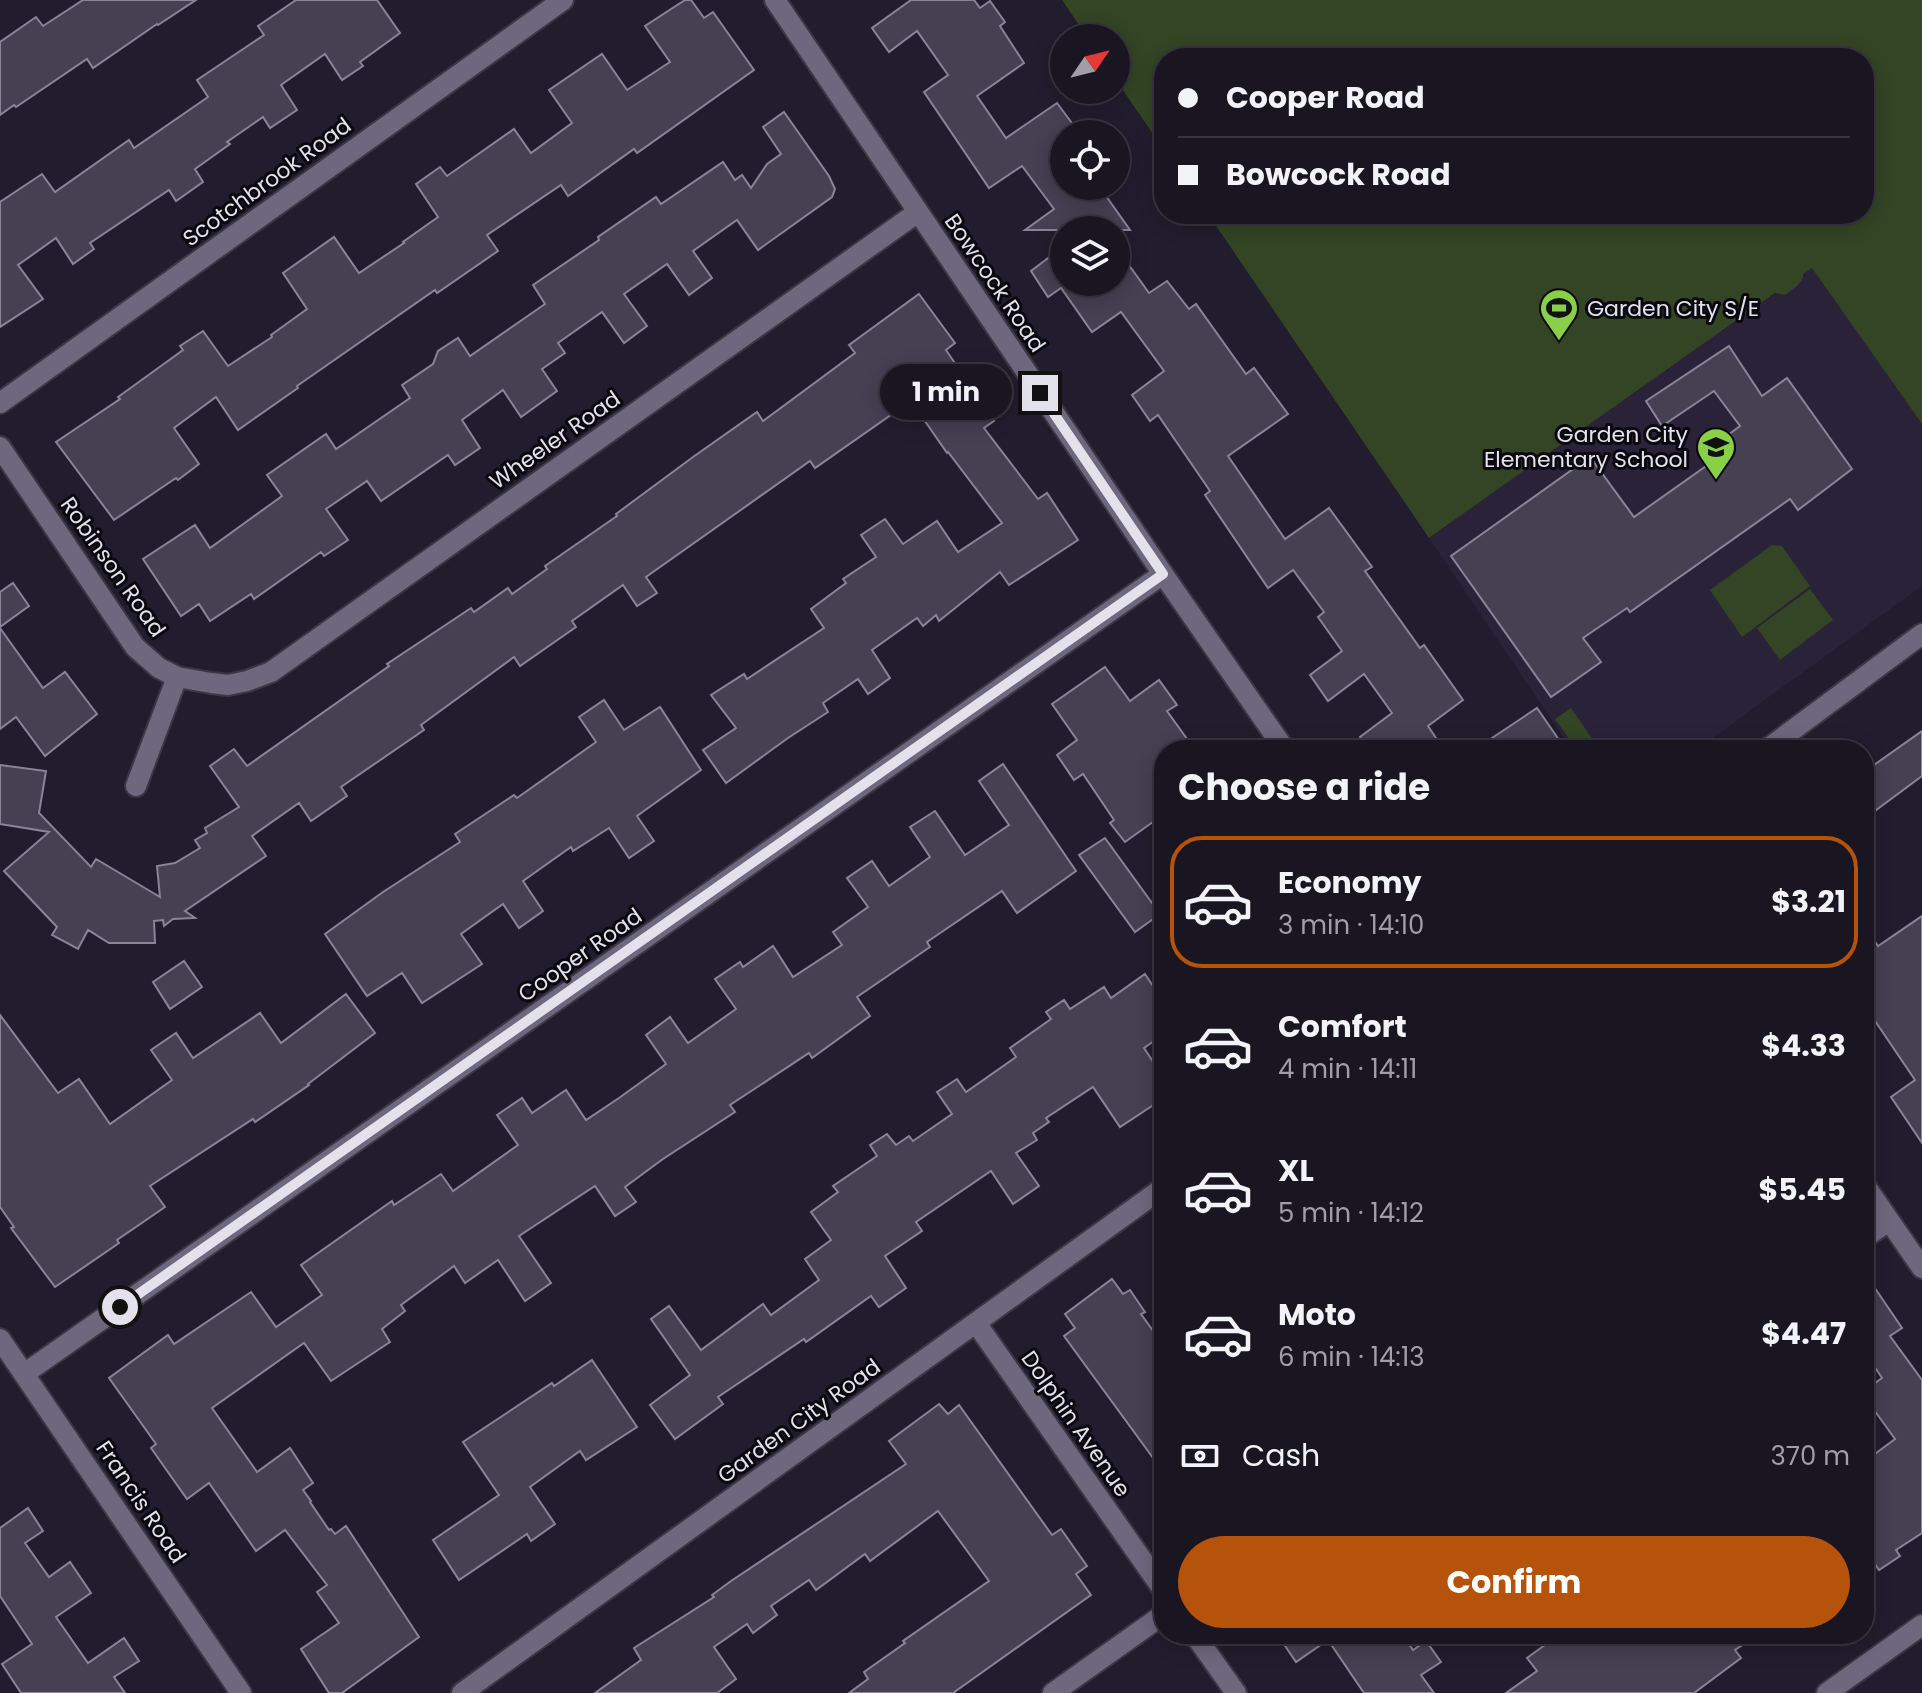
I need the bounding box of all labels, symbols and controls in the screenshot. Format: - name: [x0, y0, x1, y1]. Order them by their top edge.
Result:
- north arrow: [1050, 24, 1130, 104]
- map controls: [1050, 24, 1130, 296]
- text: Cooper Road: [1226, 76, 1425, 119]
- street label: Scotchbrook Road: [176, 110, 358, 254]
- button: locate: [1050, 120, 1130, 200]
- text: Bowcock Road: [1226, 153, 1451, 196]
- street label: Bowcock Road: [937, 208, 1053, 358]
- button: layers: [1050, 216, 1130, 296]
- sports icon: Garden City S/E: [1538, 287, 1580, 342]
- place label: Garden City S/E: [1587, 293, 1759, 324]
- callout: 1 min: [880, 365, 1012, 421]
- text: 1 min: [912, 374, 980, 410]
- route end: [1022, 375, 1058, 411]
- street label: Wheeler Road: [483, 383, 627, 497]
- place label: Garden City Elementary School: [1484, 419, 1689, 475]
- school or university icon: Garden City Elementary School: [1695, 426, 1737, 481]
- street label: Robinson Road: [53, 491, 173, 643]
- text: Choose a ride: [1178, 762, 1430, 813]
- text: Economy: [1278, 861, 1422, 904]
- icon: car: [1182, 866, 1254, 938]
- text: $3.21: [1771, 880, 1846, 923]
- street label: Cooper Road: [512, 901, 648, 1009]
- text: 3 min · 14:10: [1278, 907, 1424, 943]
- text: Comfort: [1278, 1005, 1407, 1048]
- icon: car: [1182, 1010, 1254, 1082]
- text: $4.33: [1761, 1024, 1846, 1067]
- text: 4 min · 14:11: [1278, 1051, 1417, 1087]
- text: XL: [1278, 1149, 1314, 1192]
- icon: car: [1182, 1154, 1254, 1226]
- text: $5.45: [1758, 1168, 1846, 1211]
- text: 5 min · 14:12: [1278, 1195, 1424, 1231]
- route start: [102, 1289, 138, 1325]
- text: Moto: [1278, 1293, 1356, 1336]
- icon: car: [1182, 1298, 1254, 1370]
- text: $4.47: [1761, 1312, 1846, 1355]
- text: 6 min · 14:13: [1278, 1339, 1425, 1375]
- street label: Dolphin Avenue: [1014, 1345, 1138, 1503]
- street label: Garden City Road: [711, 1351, 887, 1491]
- icon: cash: [1178, 1434, 1222, 1478]
- text: Cash: [1242, 1434, 1320, 1477]
- street label: Francis Road: [89, 1435, 193, 1569]
- text: 370 m: [1770, 1438, 1850, 1474]
- button: Confirm: [1178, 1536, 1850, 1628]

